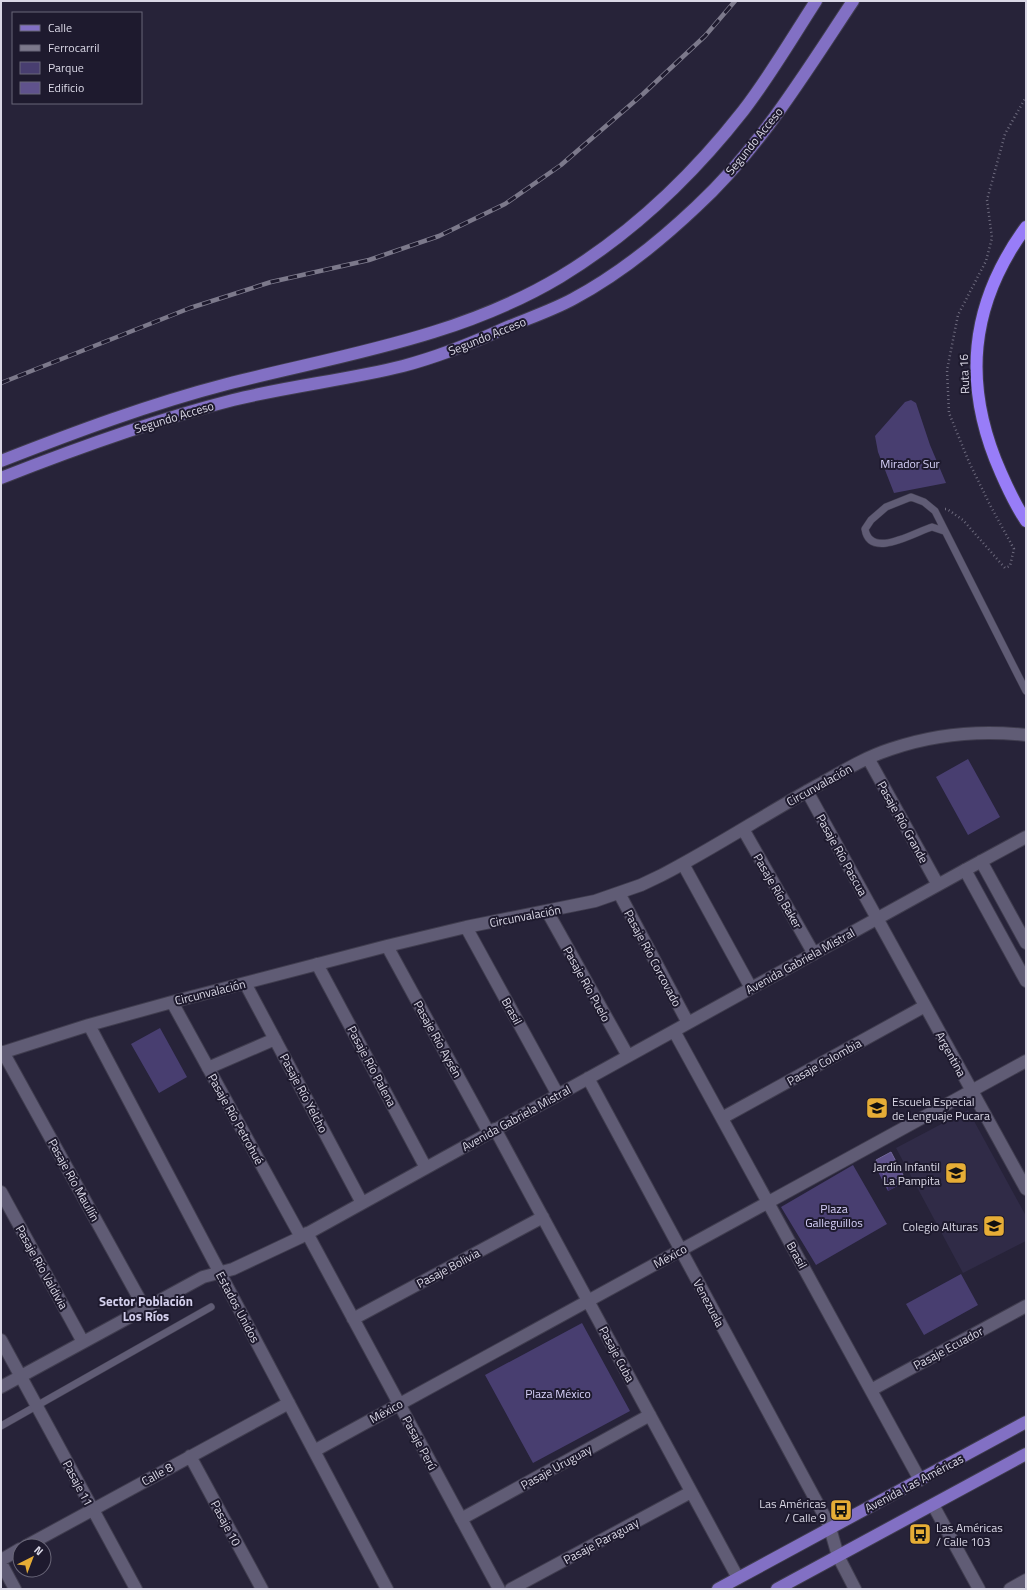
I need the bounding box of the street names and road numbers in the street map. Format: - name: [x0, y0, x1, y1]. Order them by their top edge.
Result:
- street label: Segundo Acceso: [721, 103, 787, 179]
- street label: Segundo Acceso: [445, 312, 529, 360]
- street label: Ruta 16: [954, 353, 974, 394]
- street label: Segundo Acceso: [132, 396, 216, 438]
- street label: Circunvalación: [783, 759, 855, 811]
- street label: Pasaje Río Grande: [873, 777, 933, 867]
- street label: Pasaje Río Pascua: [812, 810, 872, 900]
- street label: Pasaje Río Baker: [749, 850, 807, 932]
- street label: Circunvalación: [488, 900, 562, 932]
- street label: Pasaje Río Corcovado: [619, 906, 687, 1010]
- street label: Avenida Gabriela Mistral: [742, 923, 858, 999]
- street label: Pasaje Río Puelo: [558, 943, 616, 1025]
- street label: Circunvalación: [173, 974, 247, 1010]
- street label: Brasil: [497, 994, 527, 1028]
- street label: Pasaje Río Aysén: [409, 997, 467, 1081]
- street label: Pasaje Río Palena: [343, 1022, 401, 1110]
- street label: Argentina: [931, 1028, 971, 1080]
- street label: Pasaje Colombia: [783, 1034, 865, 1090]
- street label: Pasaje Río Yelcho: [275, 1050, 333, 1136]
- street label: Pasaje Río Petrohué: [203, 1070, 269, 1168]
- street label: Avenida Gabriela Mistral: [458, 1080, 574, 1156]
- street label: Pasaje Río Maullín: [43, 1135, 105, 1225]
- street label: Pasaje Río Valdivia: [11, 1221, 73, 1313]
- street label: Brasil: [782, 1238, 812, 1272]
- street label: México: [650, 1239, 690, 1273]
- street label: Pasaje Bolivia: [413, 1243, 483, 1293]
- street label: Estados Unidos: [211, 1268, 265, 1346]
- street label: Venezuela: [688, 1276, 730, 1330]
- street label: Pasaje Ecuador: [910, 1322, 986, 1374]
- street label: Pasaje Cuba: [594, 1323, 640, 1385]
- street label: México: [366, 1394, 406, 1428]
- street label: Pasaje Perú: [398, 1412, 442, 1474]
- street label: Pasaje Uruguay: [517, 1440, 595, 1494]
- street label: Avenida Las Américas: [861, 1449, 967, 1517]
- street label: Pasaje 11: [58, 1457, 98, 1509]
- street label: Calle 8: [138, 1457, 176, 1490]
- street label: Pasaje 10: [206, 1497, 246, 1550]
- street label: Pasaje Paraguay: [560, 1513, 643, 1569]

